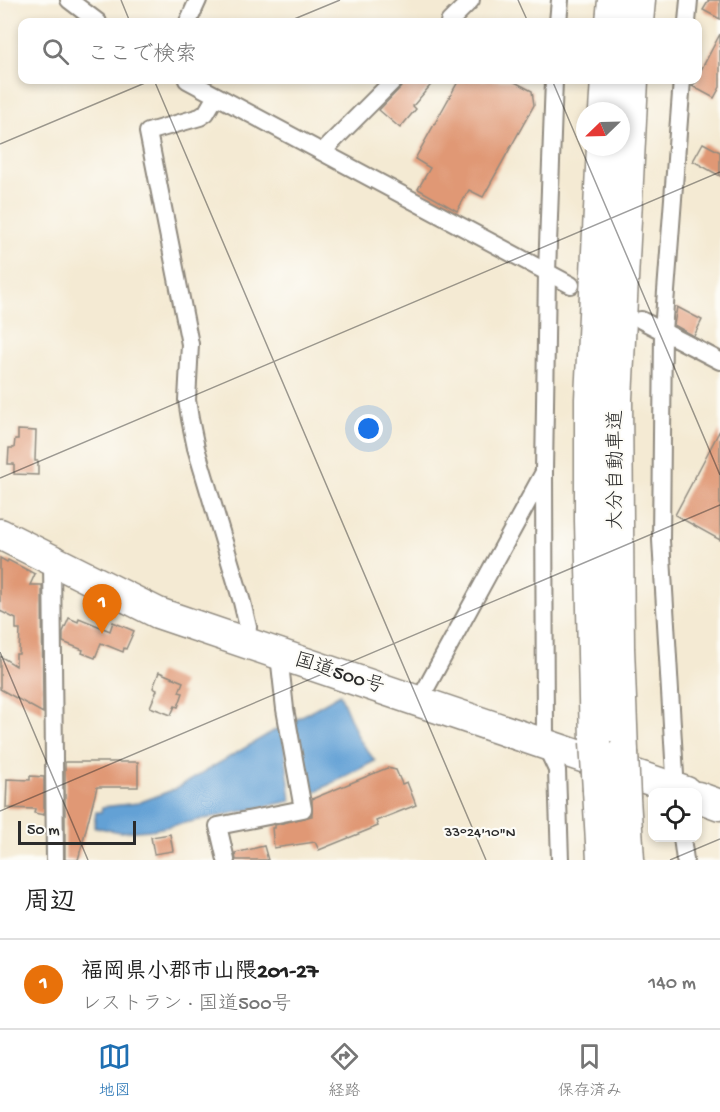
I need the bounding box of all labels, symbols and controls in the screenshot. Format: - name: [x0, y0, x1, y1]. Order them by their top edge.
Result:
- search box: [18, 18, 702, 84]
- icon: search: [39, 35, 72, 68]
- text: ここで検索: [87, 43, 197, 69]
- north arrow: [576, 102, 630, 156]
- street label: 大分自動車道: [604, 410, 629, 530]
- your location: [354, 414, 383, 443]
- pin: 1: [82, 584, 122, 634]
- street label: 国道500号: [291, 649, 387, 700]
- map controls: [648, 788, 702, 842]
- button: locate: [648, 788, 702, 842]
- scale bar: [18, 818, 136, 846]
- text: 50 m: [27, 822, 60, 841]
- text: 33°24'10"N: [443, 824, 516, 842]
- text: 周辺: [24, 889, 76, 920]
- text: 福岡県小郡市山隈201-27: [81, 960, 318, 986]
- text: 1: [39, 973, 48, 996]
- text: 140 m: [648, 973, 696, 996]
- text: レストラン · 国道500号: [81, 994, 292, 1017]
- tab: 地図: [98, 1040, 131, 1102]
- tab: 経路: [328, 1040, 361, 1102]
- tab: 保存済み: [558, 1040, 622, 1102]

